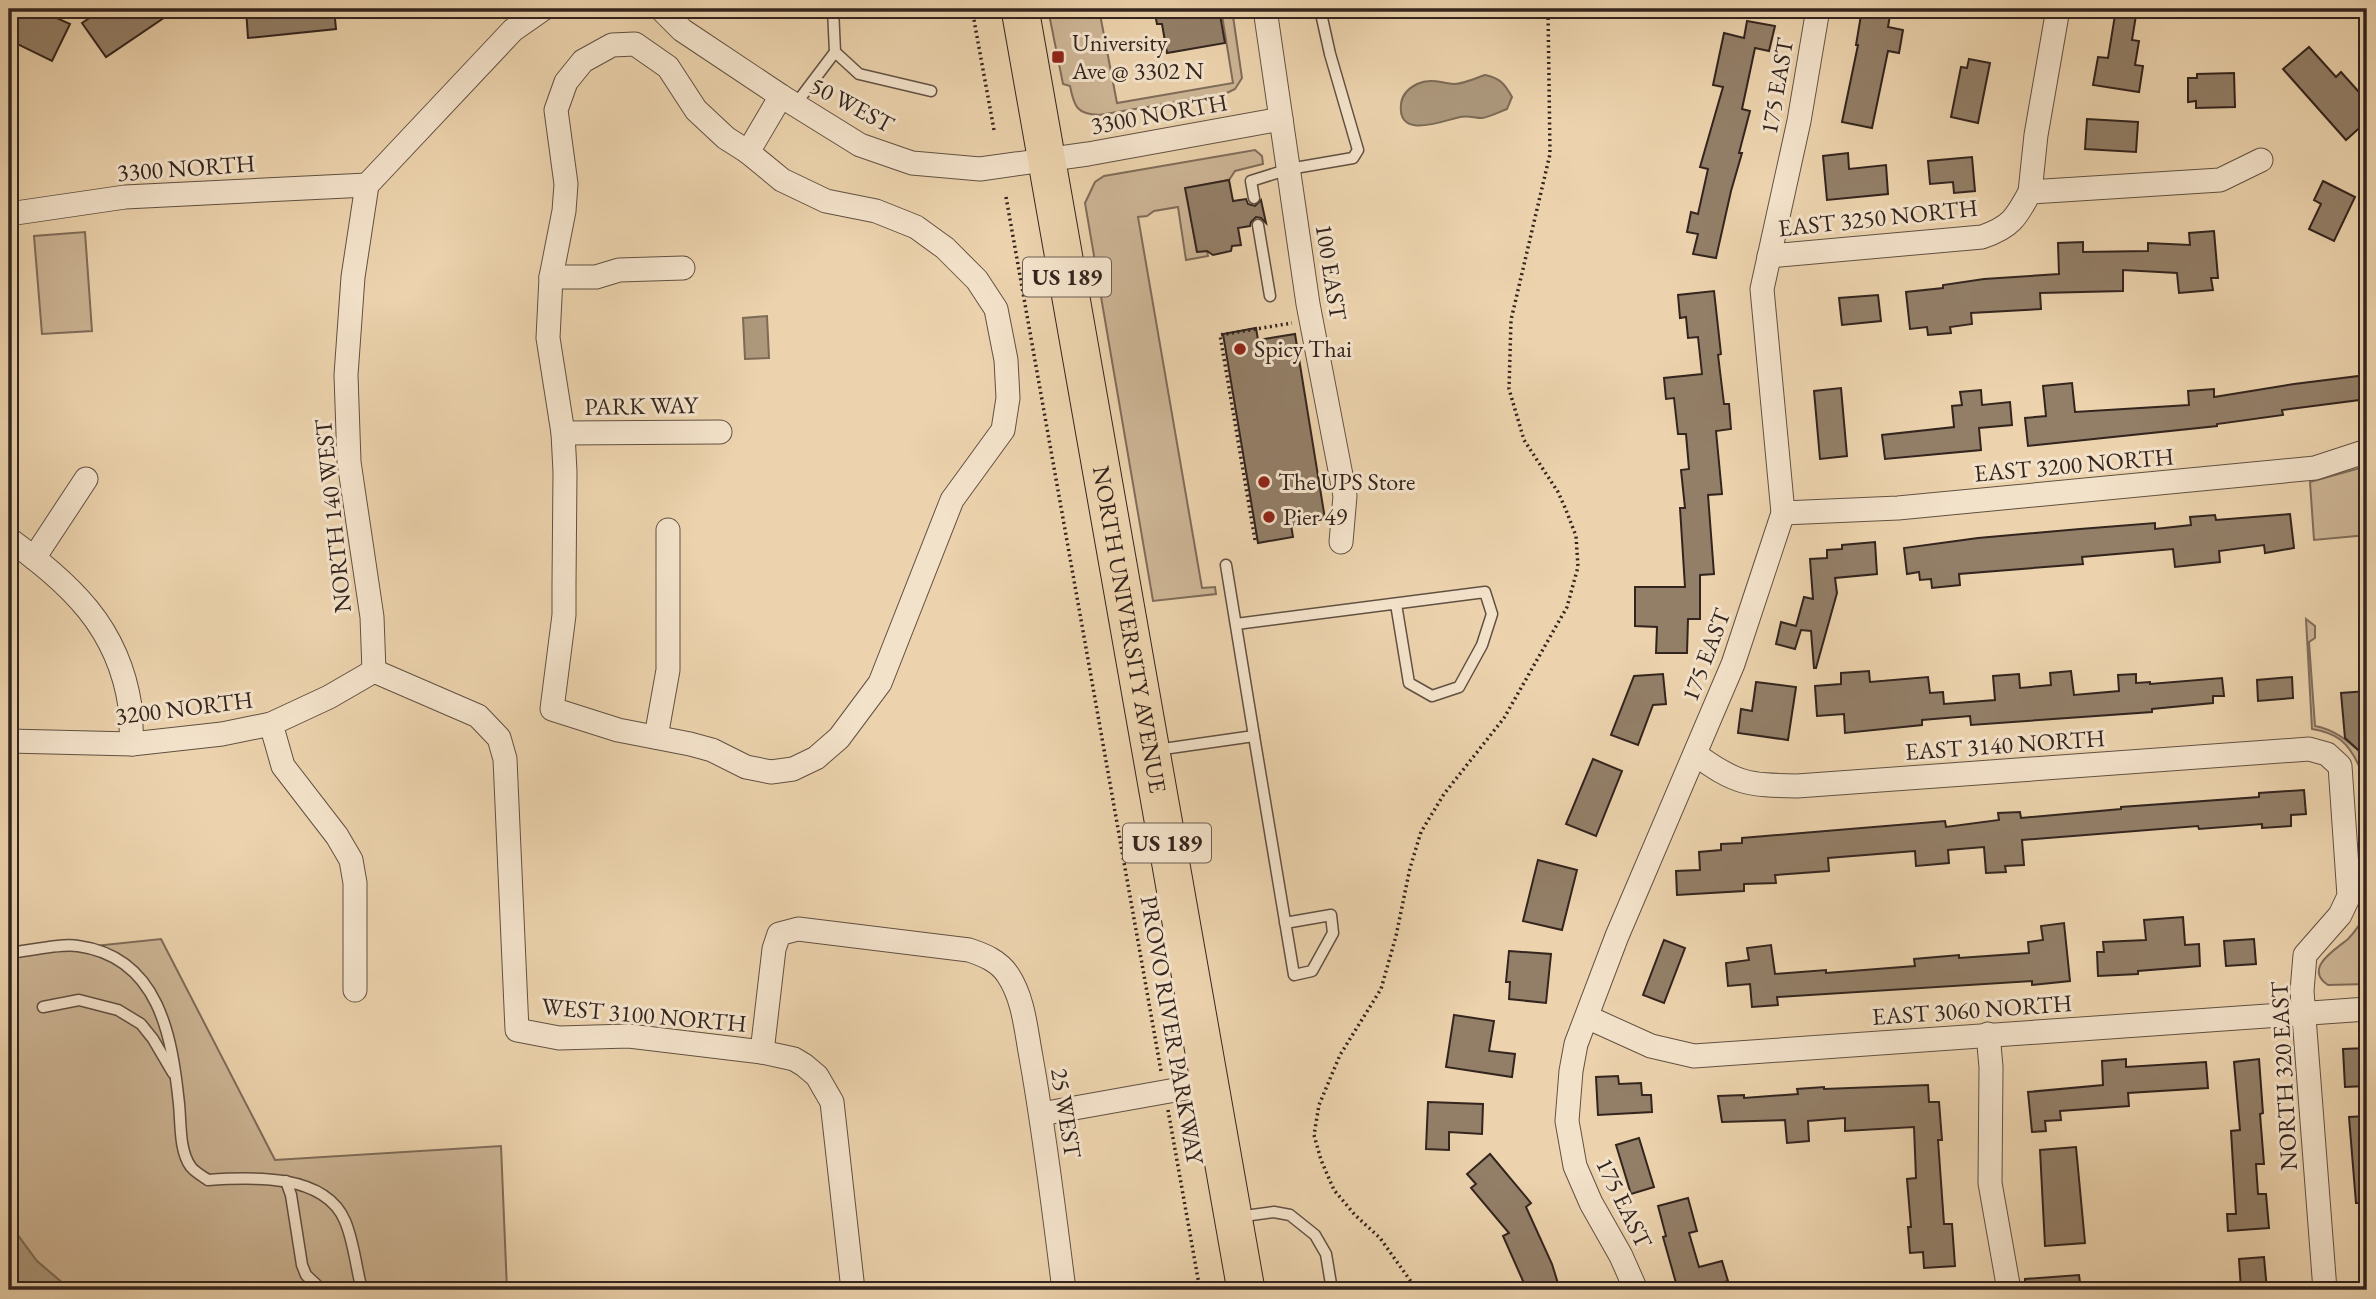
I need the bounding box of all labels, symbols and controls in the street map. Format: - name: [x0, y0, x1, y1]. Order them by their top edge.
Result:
- place label: University Ave @ 3302 N: [1071, 27, 1204, 86]
- street label: 175 EAST: [1753, 35, 1800, 136]
- marker: University Ave @ 3302 N: [1050, 49, 1066, 65]
- street label: 50 WEST: [805, 70, 900, 140]
- street label: 3300 NORTH: [1088, 86, 1230, 141]
- street label: 3300 NORTH: [116, 147, 256, 188]
- street label: EAST 3250 NORTH: [1777, 192, 1979, 243]
- street label: 100 EAST: [1309, 222, 1355, 323]
- road number: US 189: [1023, 258, 1111, 296]
- place label: Spicy Thai: [1254, 333, 1352, 364]
- marker: Spicy Thai: [1232, 341, 1248, 357]
- street label: PARK WAY: [584, 389, 699, 422]
- street label: NORTH 140 WEST: [307, 417, 358, 614]
- street label: EAST 3200 NORTH: [1973, 440, 2175, 489]
- street label: NORTH UNIVERSITY AVENUE: [1086, 463, 1174, 795]
- place label: The UPS Store: [1278, 466, 1415, 497]
- marker: The UPS Store: [1256, 474, 1272, 490]
- place label: Pier 49: [1283, 501, 1348, 532]
- marker: Pier 49: [1261, 509, 1277, 525]
- street label: 175 EAST: [1674, 603, 1738, 706]
- street label: 3200 NORTH: [113, 684, 255, 731]
- street label: EAST 3140 NORTH: [1904, 722, 2106, 767]
- road number: US 189: [1123, 824, 1211, 862]
- street label: PROVO RIVER PARKWAY: [1134, 893, 1212, 1168]
- street label: NORTH 320 EAST: [2263, 980, 2304, 1171]
- street label: EAST 3060 NORTH: [1871, 987, 2073, 1032]
- street label: WEST 3100 NORTH: [540, 990, 748, 1039]
- street label: 25 WEST: [1044, 1066, 1089, 1161]
- street label: 175 EAST: [1589, 1153, 1660, 1254]

